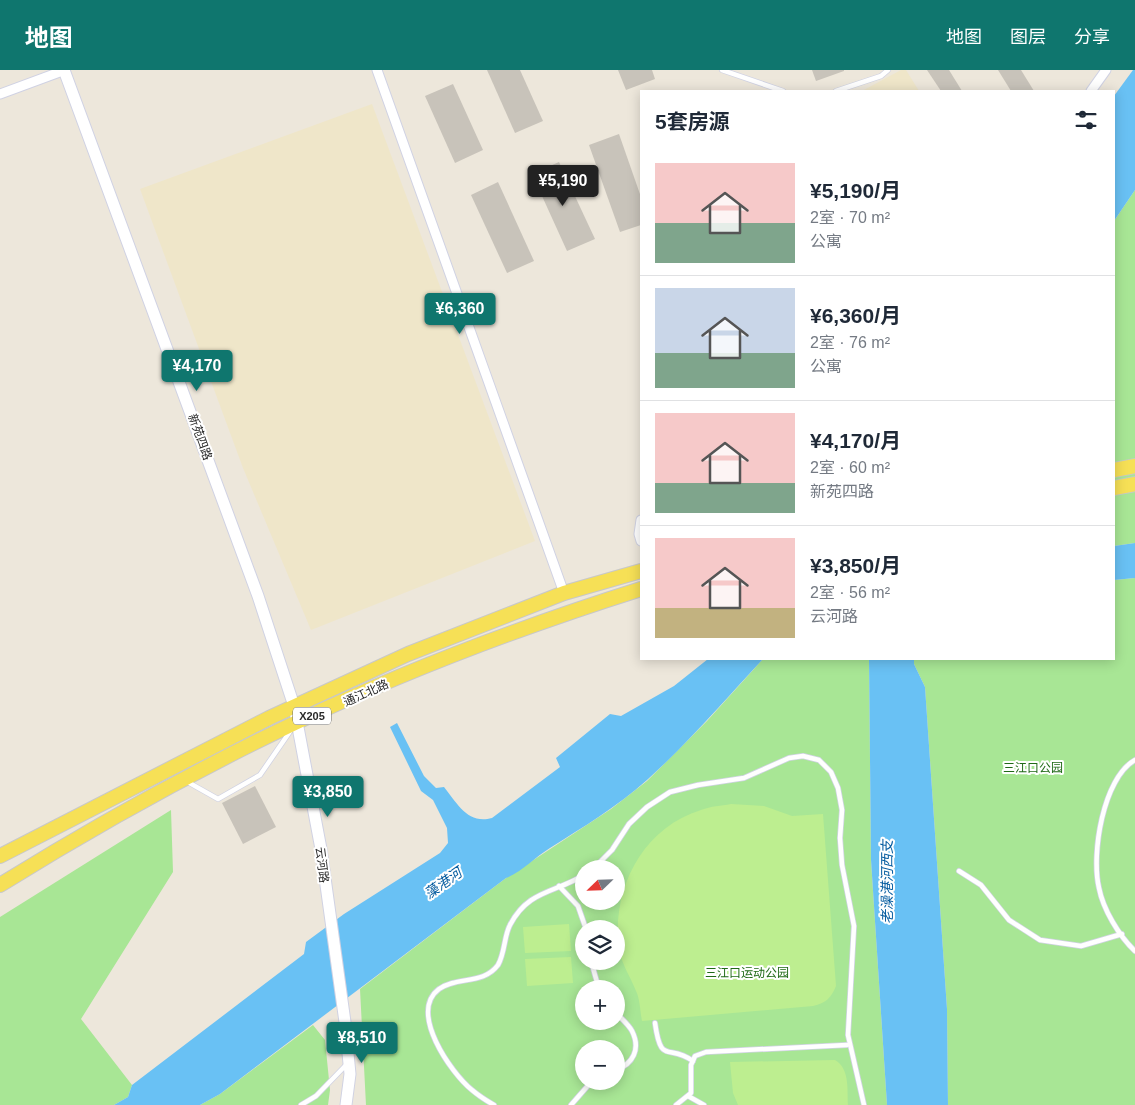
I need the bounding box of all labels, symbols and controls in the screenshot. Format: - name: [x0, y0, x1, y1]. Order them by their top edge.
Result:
- text: 地图: [25, 24, 73, 51]
- text: 地图: [946, 27, 982, 47]
- text: 图层: [1010, 27, 1046, 47]
- text: 分享: [1074, 27, 1110, 47]
- icon: filters: [1072, 106, 1100, 134]
- text: 5套房源: [655, 110, 730, 133]
- pin: ¥5,190: [522, 164, 604, 207]
- text: ¥5,190: [539, 172, 587, 189]
- text: ¥5,190/月: [810, 179, 901, 202]
- icon: home: [695, 183, 755, 243]
- text: 2室 · 70 m²: [810, 209, 890, 226]
- text: 公寓: [810, 233, 842, 250]
- pin: ¥6,360: [419, 292, 501, 335]
- text: ¥6,360: [436, 300, 484, 317]
- text: ¥6,360/月: [810, 304, 901, 327]
- icon: home: [695, 308, 755, 368]
- text: 2室 · 76 m²: [810, 334, 890, 351]
- pin: ¥4,170: [156, 350, 238, 392]
- text: ¥4,170: [173, 357, 221, 374]
- text: 公寓: [810, 358, 842, 375]
- street label: 新苑四路: [185, 412, 215, 462]
- text: ¥4,170/月: [810, 429, 901, 452]
- icon: home: [695, 433, 755, 493]
- text: 2室 · 60 m²: [810, 459, 890, 476]
- text: 新苑四路: [810, 483, 874, 500]
- text: ¥3,850/月: [810, 554, 901, 577]
- icon: home: [695, 558, 755, 618]
- text: 2室 · 56 m²: [810, 584, 890, 601]
- text: 云河路: [810, 608, 858, 625]
- street label: 通江北路: [341, 677, 391, 709]
- road number: X205: [293, 707, 331, 724]
- park label: 三江口公园: [1003, 761, 1063, 775]
- pin: ¥3,850: [287, 776, 369, 818]
- text: ¥3,850: [304, 783, 352, 800]
- water label: 老澡港河西支: [879, 838, 895, 924]
- street label: 云河路: [313, 846, 331, 884]
- north arrow: [575, 860, 625, 910]
- map controls: [575, 860, 625, 1090]
- water label: 藻港河: [421, 863, 467, 902]
- button: layers: [575, 920, 625, 970]
- park label: 三江口运动公园: [705, 966, 789, 980]
- button: +: [575, 980, 625, 1030]
- pin: ¥8,510: [321, 1022, 403, 1064]
- text: ¥8,510: [338, 1029, 386, 1046]
- button: −: [575, 1040, 625, 1090]

